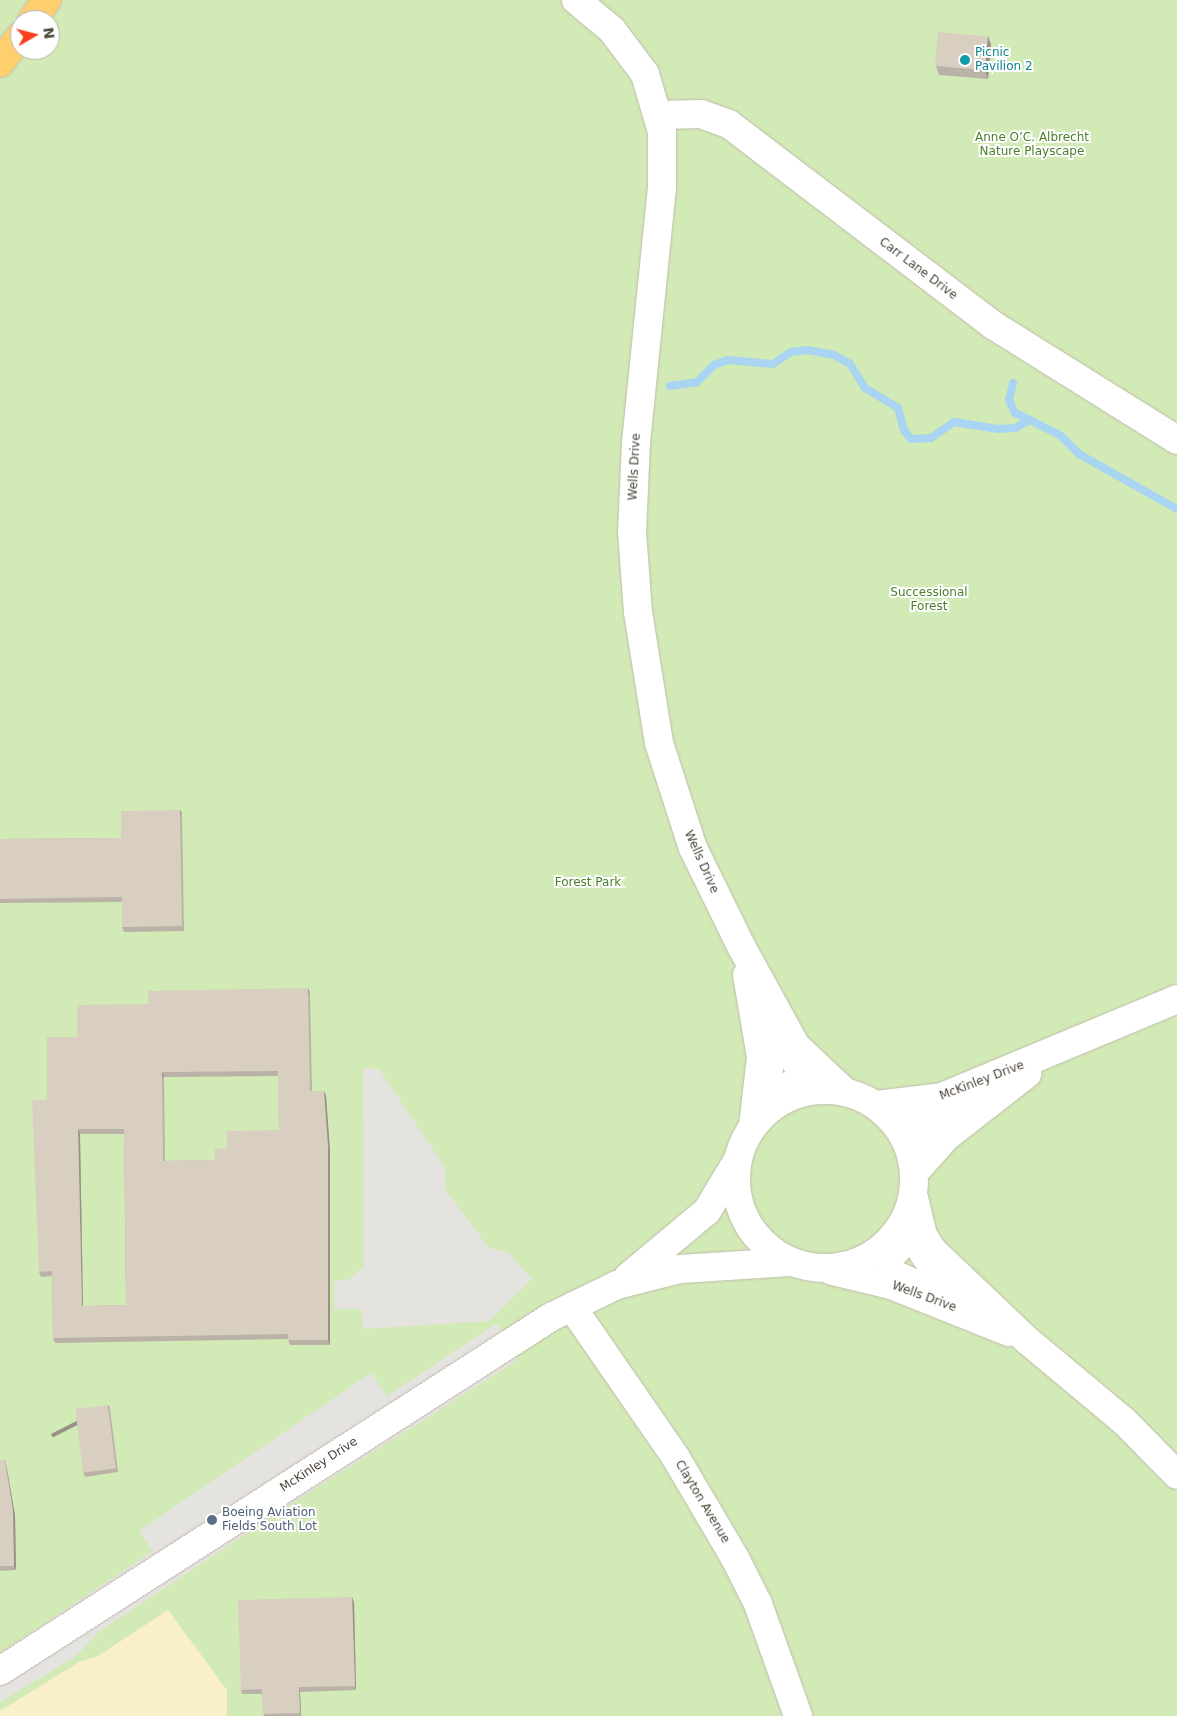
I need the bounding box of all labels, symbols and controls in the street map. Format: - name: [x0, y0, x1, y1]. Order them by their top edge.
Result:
- north arrow: [10, 10, 60, 60]
- text: N: [40, 26, 58, 40]
- place label: Picnic Pavilion 2: [975, 46, 1033, 74]
- marker: Picnic Pavilion 2: [959, 54, 971, 66]
- park label: Anne O’C. Albrecht Nature Playscape: [975, 131, 1089, 159]
- street label: Carr Lane Drive: [876, 235, 960, 303]
- street label: Wells Drive: [626, 433, 644, 501]
- park label: Successional Forest: [890, 586, 968, 614]
- street label: Wells Drive: [681, 828, 721, 896]
- park label: Forest Park: [555, 876, 621, 890]
- street label: McKinley Drive: [938, 1058, 1026, 1104]
- street label: Wells Drive: [890, 1279, 958, 1315]
- street label: McKinley Drive: [278, 1435, 360, 1495]
- street label: Clayton Avenue: [672, 1458, 732, 1546]
- place label: Boeing Aviation Fields South Lot: [222, 1506, 317, 1534]
- marker: Boeing Aviation Fields South Lot: [206, 1514, 218, 1526]

